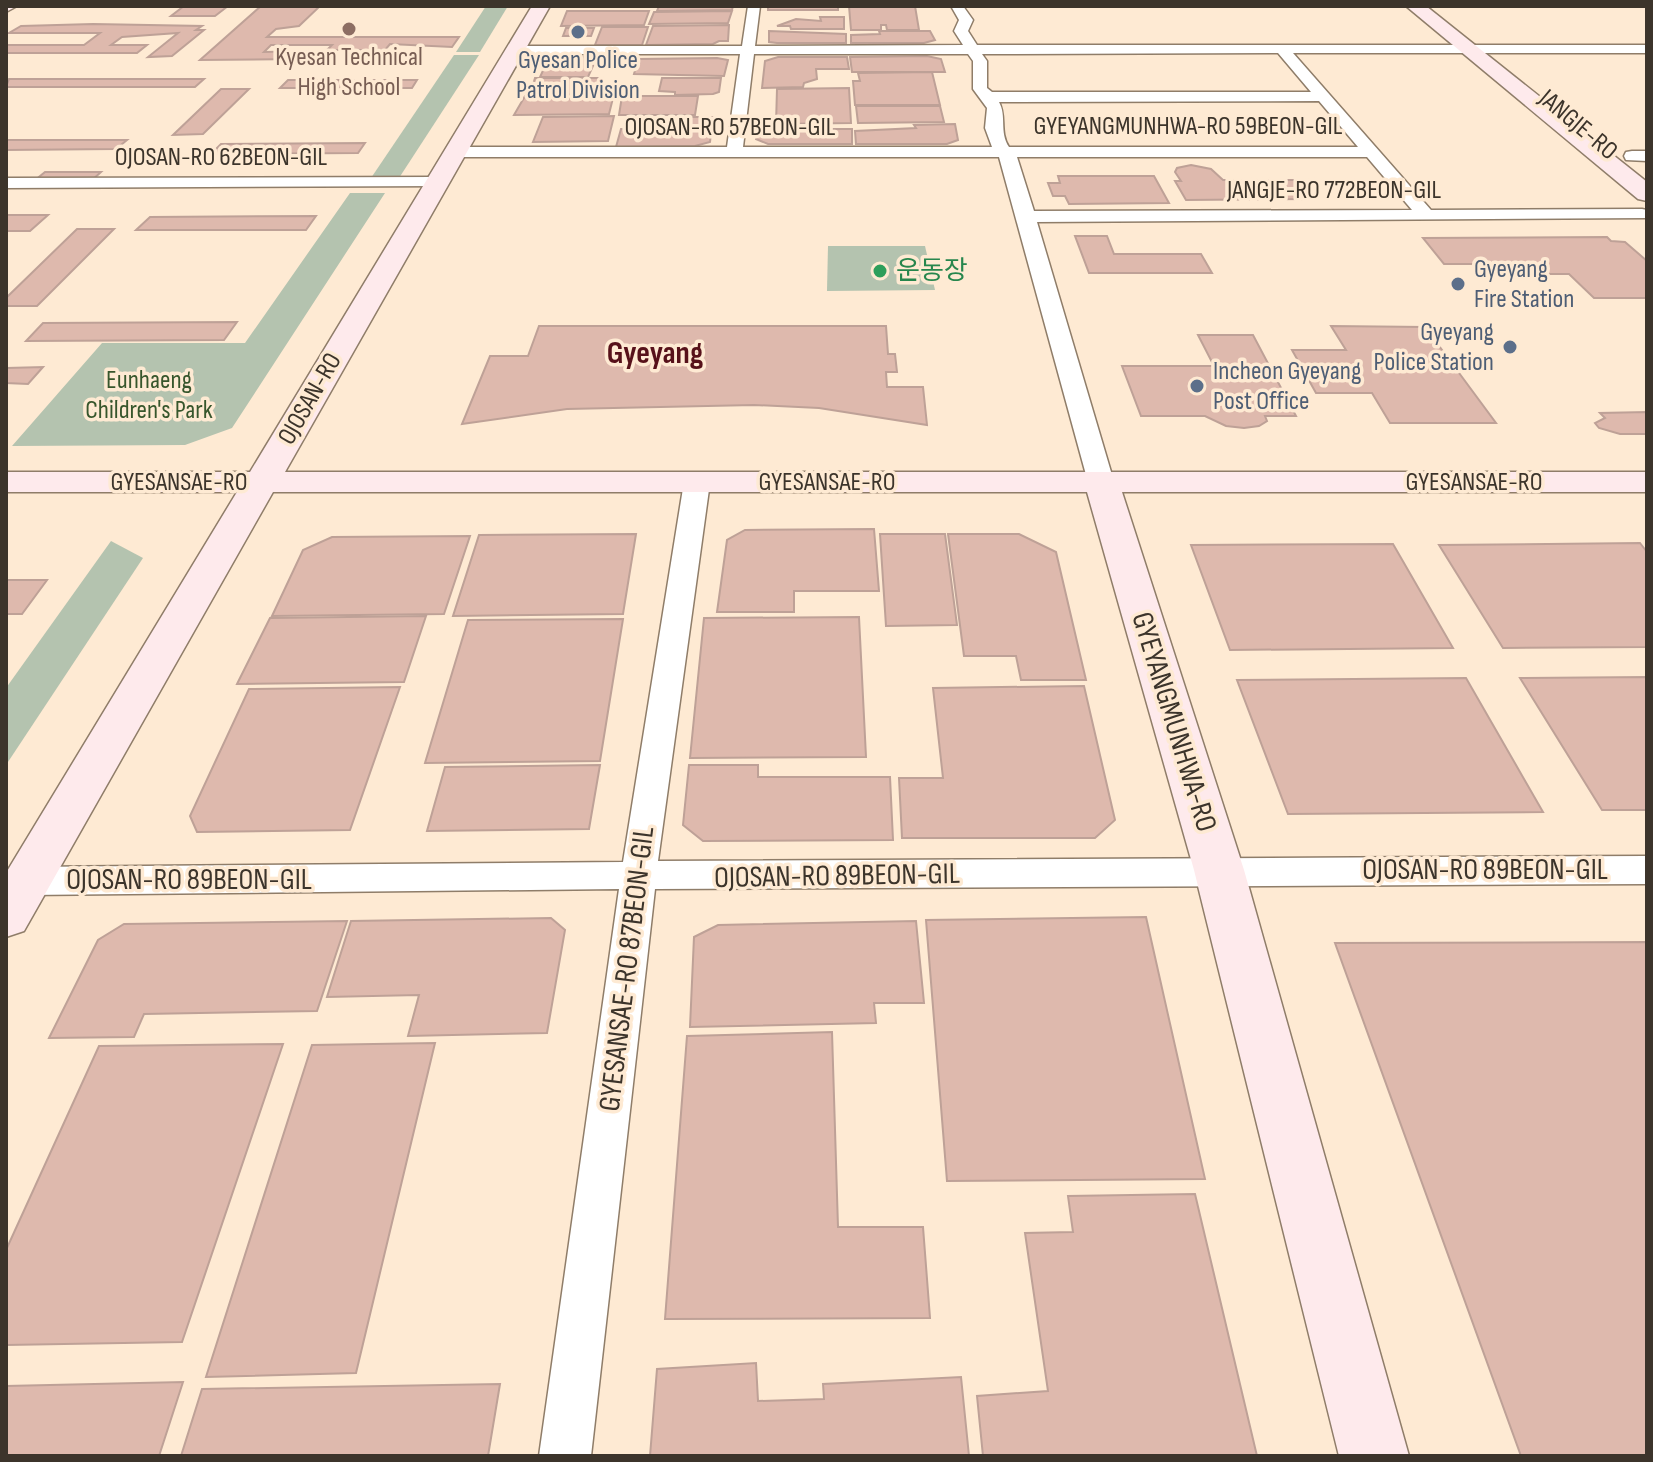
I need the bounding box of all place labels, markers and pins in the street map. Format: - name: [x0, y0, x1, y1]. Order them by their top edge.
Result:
- marker: Kyesan Technical High School: [340, 20, 358, 38]
- marker: Gyesan Police Patrol Division: [569, 23, 587, 41]
- place label: Kyesan Technical High School: [275, 42, 423, 103]
- place label: Gyesan Police Patrol Division: [516, 45, 640, 106]
- place label: Gyeyang Fire Station: [1474, 254, 1574, 315]
- place label: 운동장: [896, 256, 968, 287]
- marker: 운동장: [871, 262, 889, 280]
- marker: Gyeyang Fire Station: [1449, 275, 1467, 293]
- place label: Gyeyang Police Station: [1374, 317, 1494, 378]
- marker: Gyeyang Police Station: [1501, 338, 1519, 356]
- place label: Incheon Gyeyang Post Office: [1213, 356, 1361, 417]
- marker: Incheon Gyeyang Post Office: [1188, 377, 1206, 395]

